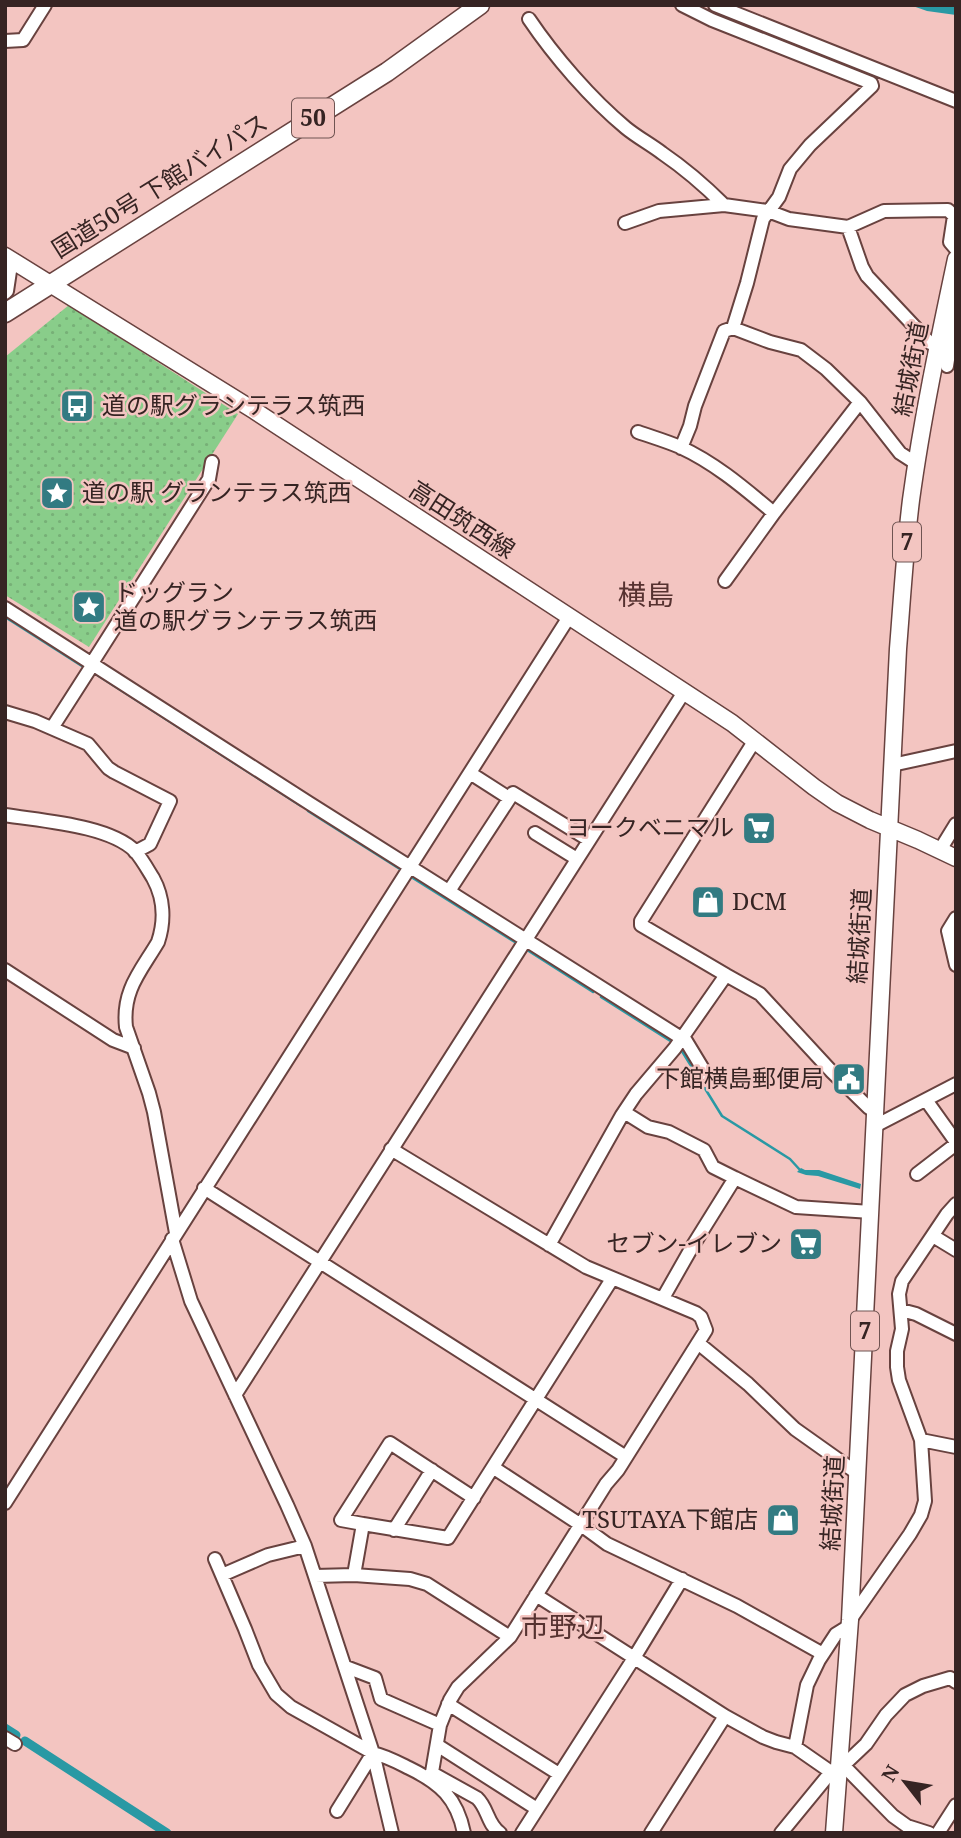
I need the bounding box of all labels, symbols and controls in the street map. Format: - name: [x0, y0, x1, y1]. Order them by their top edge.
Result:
- road number: 50: [292, 99, 334, 138]
- street label: 国道50号 下館バイパス: [45, 105, 273, 265]
- street label: 結城街道: [884, 318, 935, 419]
- bus stop icon: 道の駅グランテラス筑西: [58, 387, 96, 425]
- place label: 道の駅グランテラス筑西: [102, 388, 366, 421]
- street label: 高田筑西線: [404, 472, 522, 565]
- place icon: 道の駅 グランテラス筑西: [38, 474, 76, 512]
- place label: 道の駅 グランテラス筑西: [82, 475, 352, 508]
- road number: 7: [893, 522, 921, 562]
- place label: ドッグラン 道の駅グランテラス筑西: [114, 575, 378, 636]
- district label: 横島: [618, 575, 674, 613]
- place icon: ドッグラン 道の駅グランテラス筑西: [70, 588, 108, 626]
- supermarket icon: ヨークベニマル: [740, 809, 778, 847]
- place label: ヨークベニマル: [566, 810, 734, 843]
- shop icon: DCM: [689, 883, 727, 921]
- place label: DCM: [732, 884, 787, 917]
- street label: 結城街道: [840, 887, 877, 985]
- public building icon: 下館横島郵便局: [830, 1060, 868, 1098]
- place label: 下館横島郵便局: [656, 1061, 824, 1094]
- supermarket icon: セブン-イレブン: [787, 1225, 825, 1263]
- place label: セブン-イレブン: [607, 1226, 782, 1259]
- road number: 7: [851, 1312, 879, 1350]
- street label: 結城街道: [813, 1454, 850, 1552]
- shop icon: TSUTAYA下館店: [764, 1501, 802, 1539]
- place label: TSUTAYA下館店: [582, 1502, 758, 1535]
- district label: 市野辺: [521, 1607, 605, 1645]
- north arrow: [870, 1747, 940, 1817]
- text: N: [875, 1760, 905, 1786]

